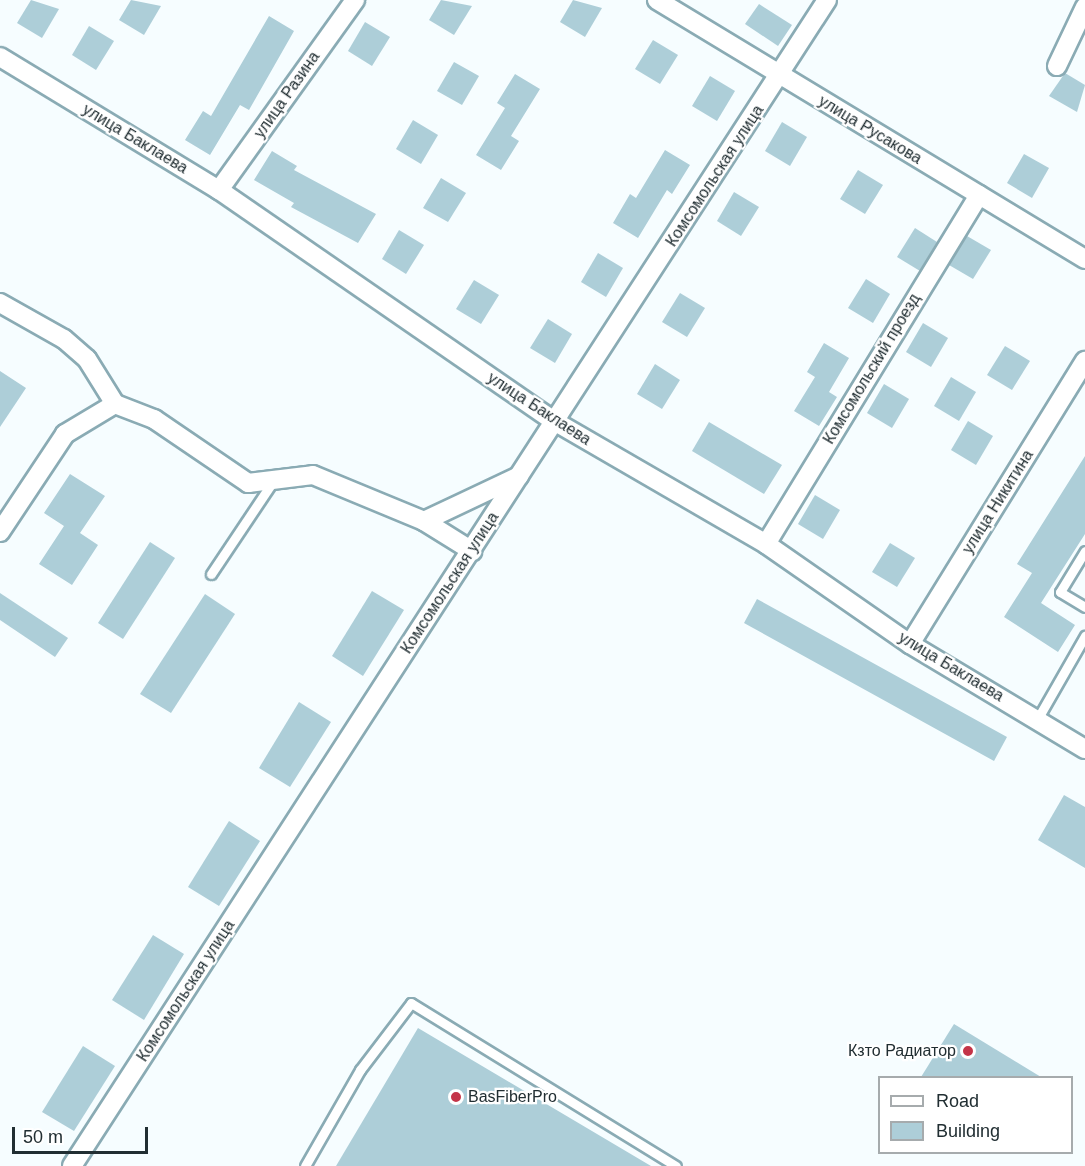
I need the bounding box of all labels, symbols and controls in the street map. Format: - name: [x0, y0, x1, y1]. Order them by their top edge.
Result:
- street label: улица Разина: [250, 48, 324, 142]
- street label: улица Русакова: [815, 92, 925, 168]
- street label: улица Баклаева: [79, 100, 191, 178]
- street label: Комсомольская улица: [662, 102, 768, 250]
- street label: Комсомольский проезд: [819, 290, 925, 448]
- street label: улица Баклаева: [484, 368, 594, 450]
- street label: улица Никитина: [958, 447, 1038, 557]
- street label: Комсомольская улица: [397, 509, 503, 657]
- street label: улица Баклаева: [895, 628, 1007, 706]
- street label: Комсомольская улица: [133, 917, 239, 1065]
- place label: Кзто Радиатор: [848, 1041, 956, 1061]
- marker: Кзто Радиатор: [961, 1044, 975, 1058]
- legend: [878, 1076, 1073, 1154]
- place label: BasFiberPro: [468, 1087, 557, 1107]
- marker: BasFiberPro: [449, 1090, 463, 1104]
- text: Road: [936, 1091, 979, 1111]
- scale bar: [15, 1115, 152, 1153]
- text: Building: [936, 1121, 1000, 1141]
- text: 50 m: [23, 1127, 63, 1147]

